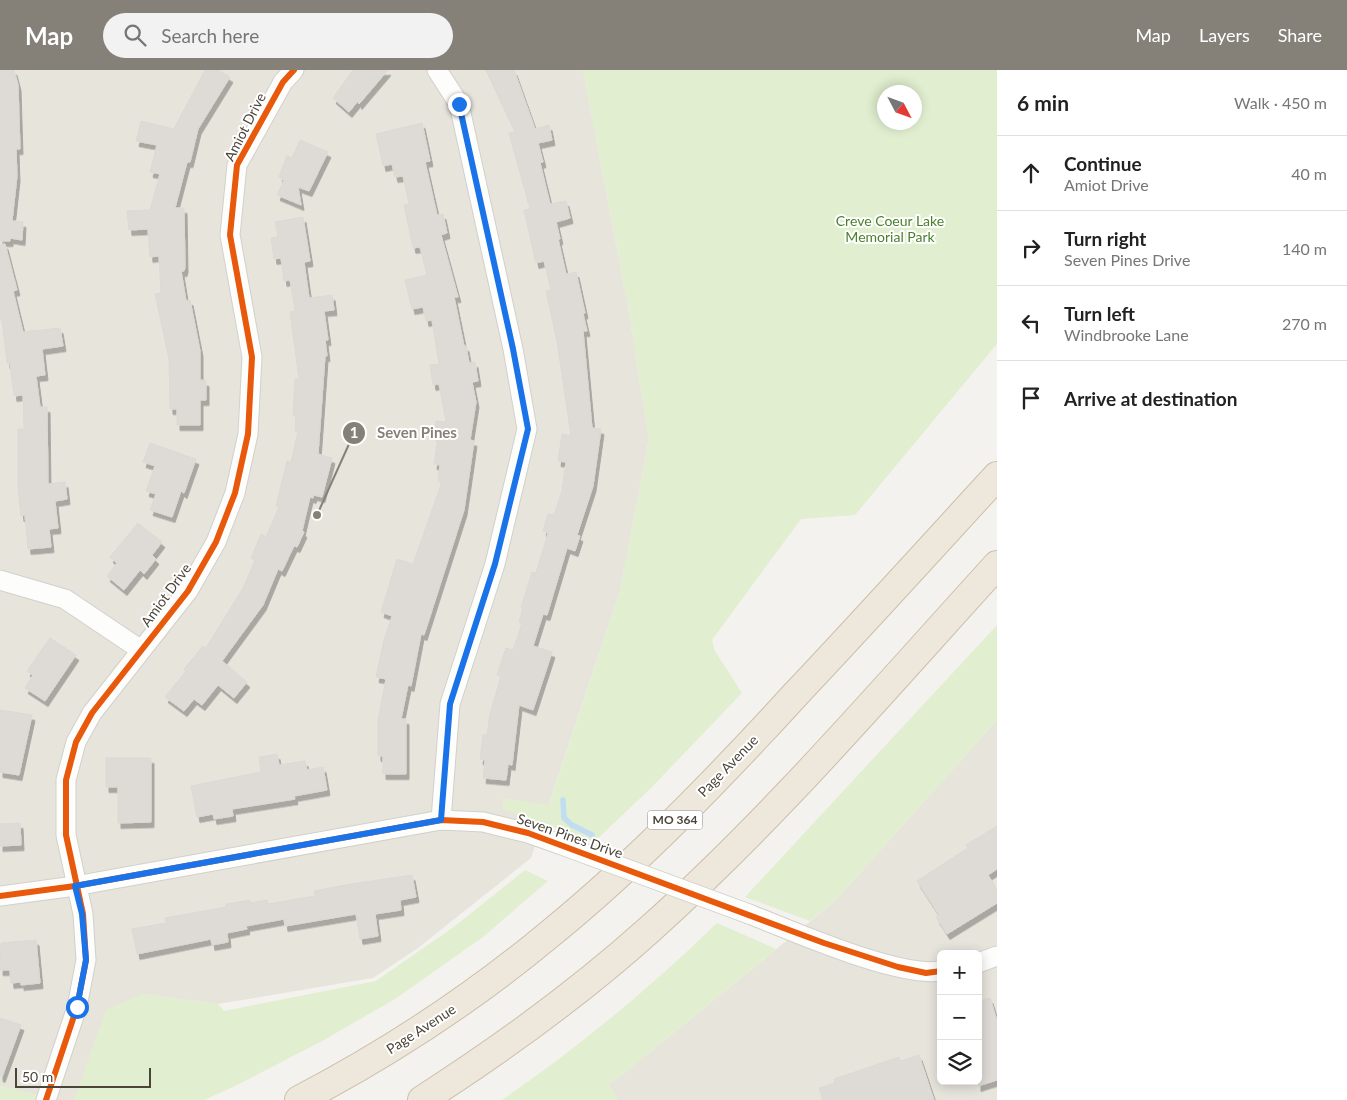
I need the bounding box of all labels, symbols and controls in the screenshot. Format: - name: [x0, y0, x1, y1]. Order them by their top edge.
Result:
- search box: [103, 13, 453, 58]
- text: Map: [25, 21, 73, 50]
- icon: search: [121, 21, 149, 49]
- text: Search here: [161, 24, 259, 47]
- text: Map: [1135, 24, 1171, 46]
- text: Layers: [1199, 24, 1250, 46]
- text: Share: [1278, 24, 1322, 46]
- north arrow: [877, 85, 922, 130]
- street label: Amiot Drive: [220, 90, 269, 164]
- text: 6 min: [1017, 90, 1069, 115]
- route end: [448, 93, 471, 116]
- text: Walk · 450 m: [1234, 93, 1327, 112]
- text: Continue: [1064, 152, 1142, 175]
- icon: ahead: [1017, 159, 1045, 187]
- text: 40 m: [1291, 164, 1327, 183]
- text: Amiot Drive: [1064, 175, 1149, 194]
- park label: Creve Coeur Lake Memorial Park: [836, 212, 944, 245]
- text: Turn right: [1064, 227, 1146, 250]
- icon: right: [1017, 234, 1045, 262]
- text: 140 m: [1282, 239, 1327, 258]
- text: Seven Pines Drive: [1064, 250, 1190, 269]
- text: Turn left: [1064, 302, 1135, 325]
- icon: left: [1017, 309, 1045, 337]
- text: 270 m: [1282, 314, 1327, 333]
- text: Windbrooke Lane: [1064, 325, 1189, 344]
- icon: arrive: [1017, 384, 1045, 412]
- text: Arrive at destination: [1064, 387, 1237, 410]
- callout: Seven Pines: [342, 418, 467, 448]
- text: 1: [350, 423, 358, 441]
- text: Seven Pines: [377, 423, 457, 441]
- street label: Amiot Drive: [137, 560, 194, 630]
- street label: Page Avenue: [694, 731, 761, 800]
- street label: Seven Pines Drive: [515, 809, 625, 862]
- road number: MO 364: [648, 810, 702, 830]
- map controls: [937, 950, 982, 1085]
- button: +: [937, 950, 982, 995]
- button: −: [937, 995, 982, 1040]
- route start: [66, 996, 89, 1019]
- street label: Page Avenue: [383, 1000, 459, 1057]
- button: layers: [937, 1040, 982, 1085]
- scale bar: [15, 1065, 151, 1088]
- text: 50 m: [22, 1068, 53, 1085]

